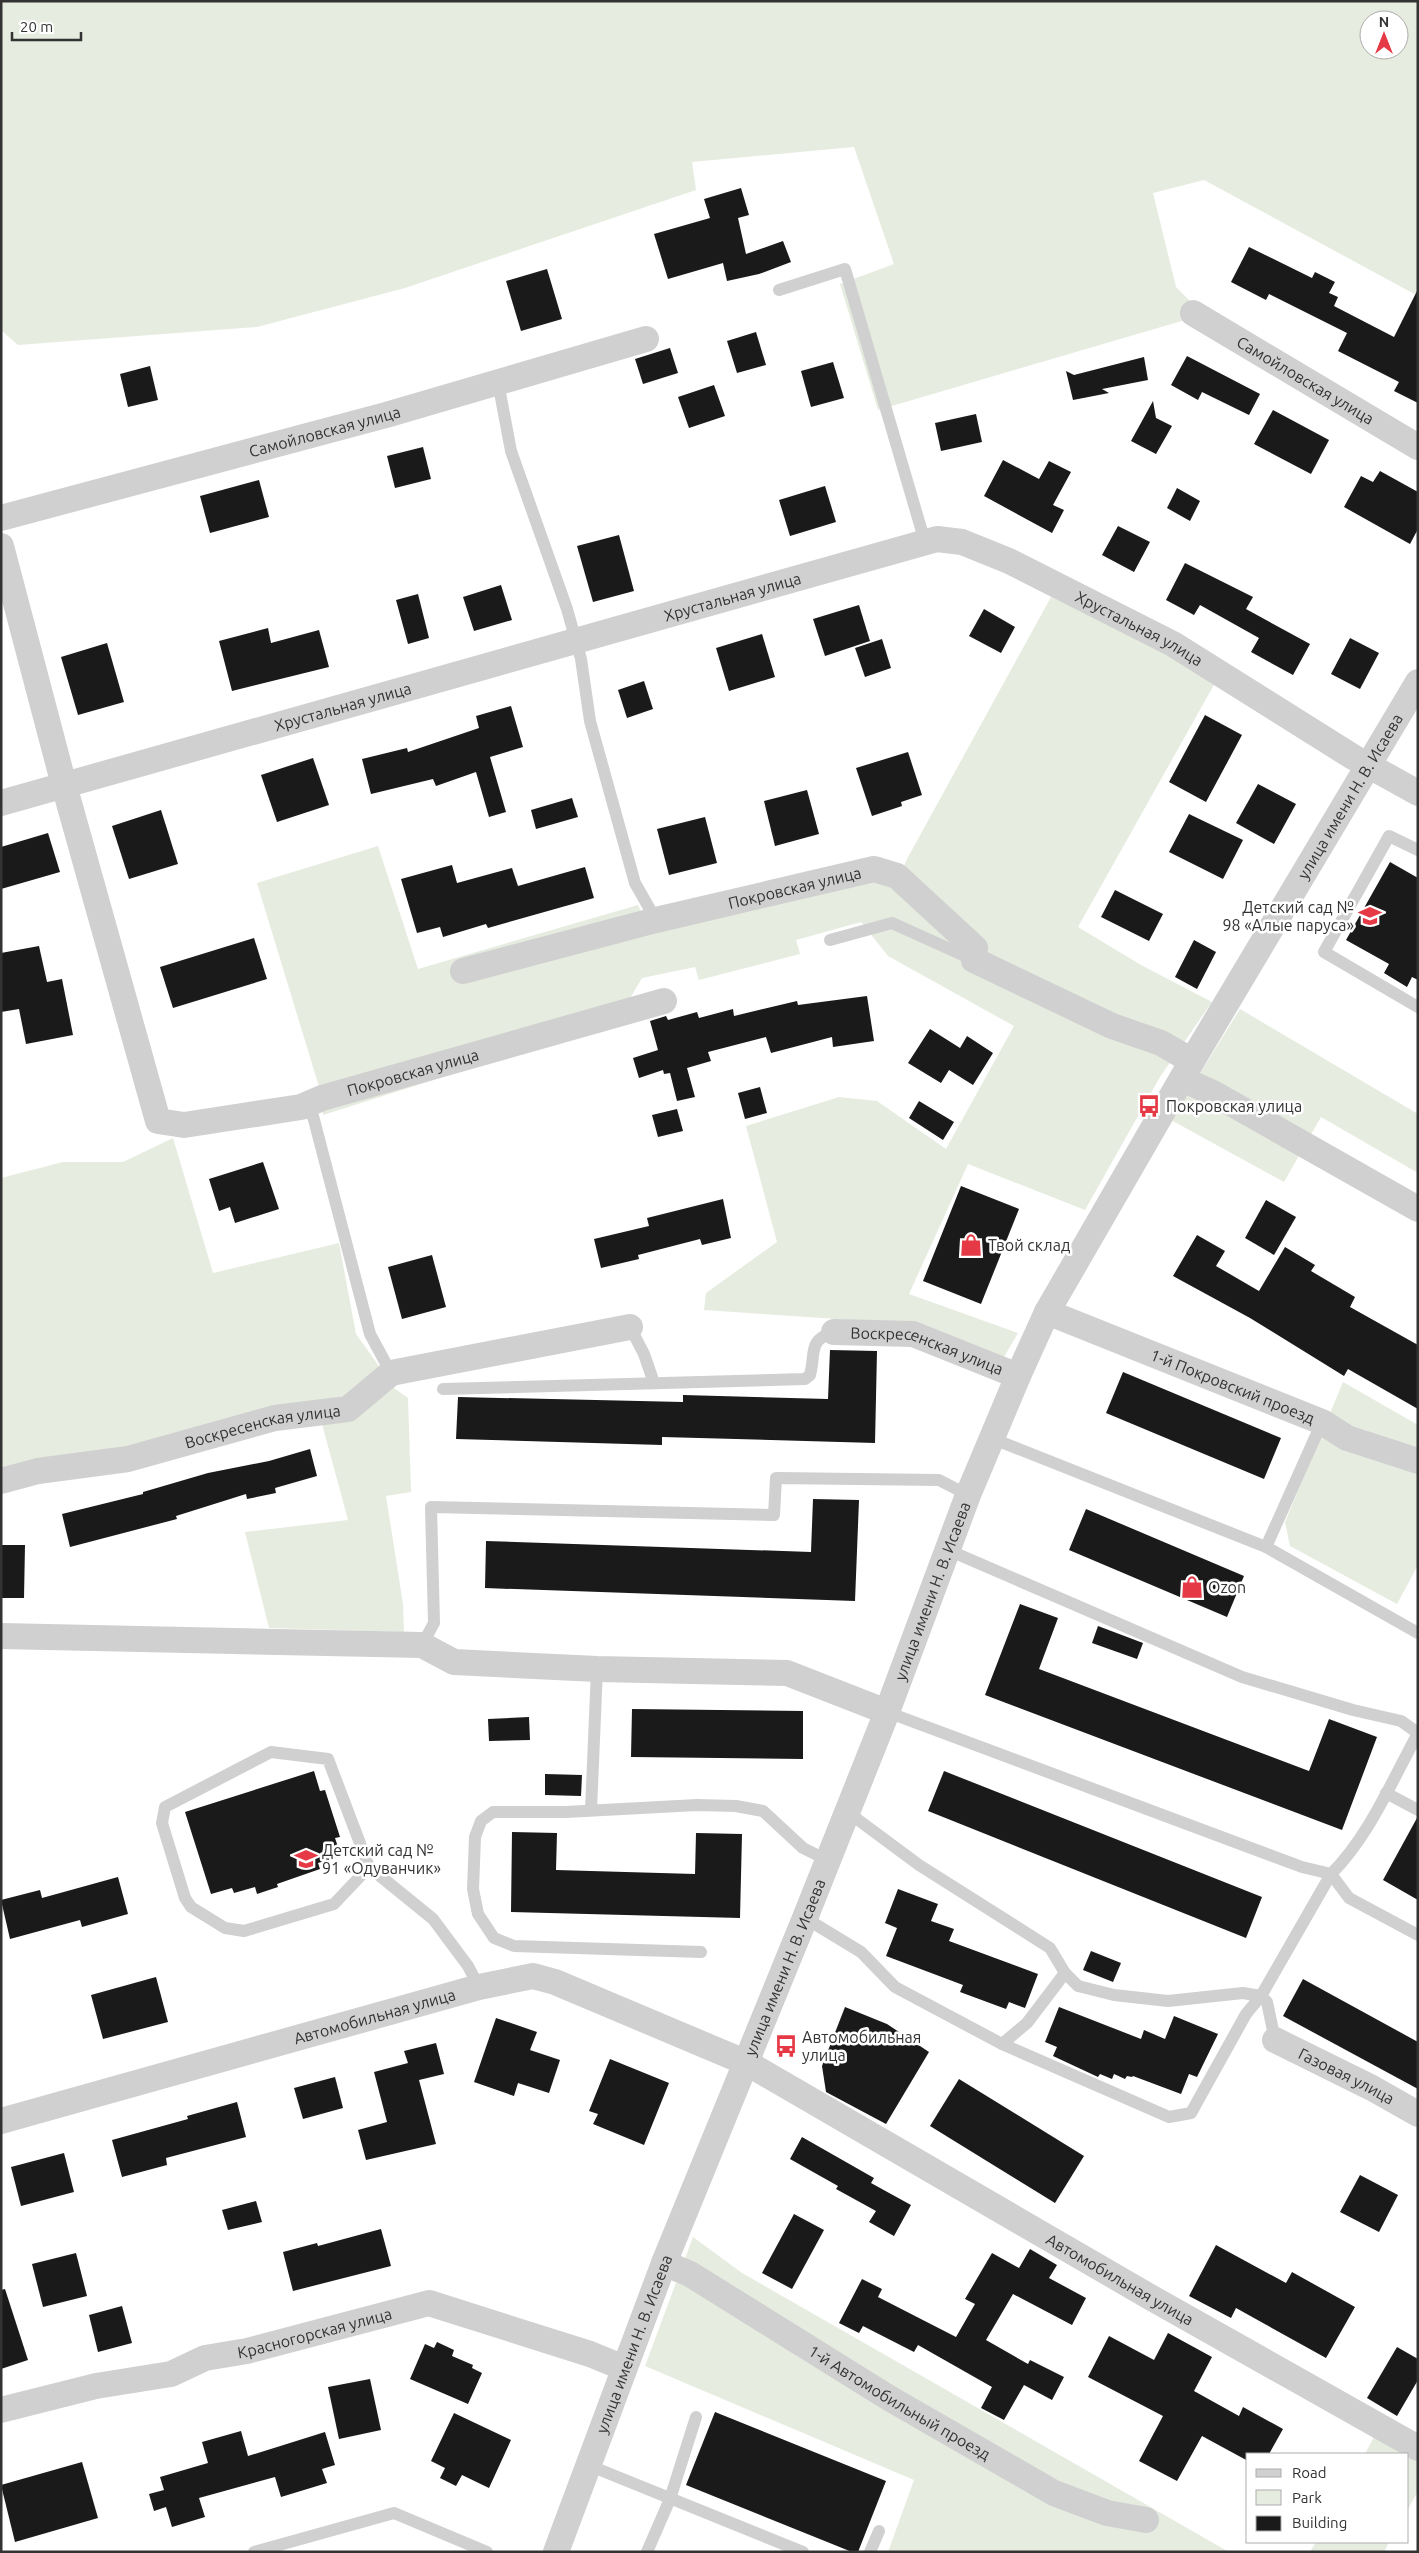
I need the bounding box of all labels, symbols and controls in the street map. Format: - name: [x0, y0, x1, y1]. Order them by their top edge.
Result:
- scale bar: [12, 10, 81, 42]
- north arrow: [1359, 10, 1409, 60]
- text: N: [1379, 14, 1389, 30]
- text: 20 m: [20, 18, 53, 35]
- street label: Самойловская улица: [1234, 332, 1377, 428]
- street label: Самойловская улица: [247, 402, 403, 460]
- street label: Хрустальная улица: [662, 569, 803, 625]
- street label: Хрустальная улица: [1073, 587, 1206, 669]
- street label: Хрустальная улица: [272, 679, 413, 734]
- street label: улица имени Н. В. Исаева: [1294, 710, 1406, 882]
- street label: Покровская улица: [726, 863, 863, 912]
- place label: Детский сад № 98 «Алые паруса»: [1223, 898, 1354, 934]
- school or university icon: Детский сад № 98 «Алые паруса»: [1357, 903, 1383, 929]
- street label: Покровская улица: [345, 1045, 481, 1099]
- bus stop icon: Покровская улица: [1136, 1093, 1162, 1119]
- place label: Покровская улица: [1166, 1097, 1302, 1115]
- shop icon: Твой склад: [958, 1232, 984, 1258]
- place label: Твой склад: [988, 1236, 1070, 1254]
- street label: Воскресенская улица: [850, 1323, 1006, 1378]
- street label: 1-й Покровский проезд: [1148, 1345, 1317, 1427]
- street label: Воскресенская улица: [183, 1401, 341, 1452]
- street label: улица имени Н. В. Исаева: [891, 1499, 974, 1683]
- shop icon: Ozon: [1179, 1574, 1205, 1600]
- place label: Ozon: [1208, 1578, 1246, 1596]
- place label: Детский сад № 91 «Одуванчик»: [322, 1841, 441, 1877]
- school or university icon: Детский сад № 91 «Одуванчик»: [293, 1846, 319, 1872]
- street label: улица имени Н. В. Исаева: [741, 1876, 829, 2058]
- street label: Автомобильная улица: [292, 1985, 457, 2047]
- place label: Автомобильная улица: [802, 2028, 921, 2064]
- bus stop icon: Автомобильная улица: [773, 2033, 799, 2059]
- street label: Газовая улица: [1296, 2044, 1398, 2108]
- street label: Автомобильная улица: [1043, 2230, 1197, 2329]
- street label: улица имени Н. В. Исаева: [592, 2252, 675, 2436]
- street label: Красногорская улица: [236, 2304, 394, 2361]
- street label: 1-й Автомобильный проезд: [805, 2341, 994, 2463]
- legend: [1246, 2453, 1409, 2543]
- text: Road: [1292, 2464, 1327, 2481]
- text: Park: [1292, 2489, 1322, 2506]
- text: Building: [1292, 2514, 1347, 2531]

